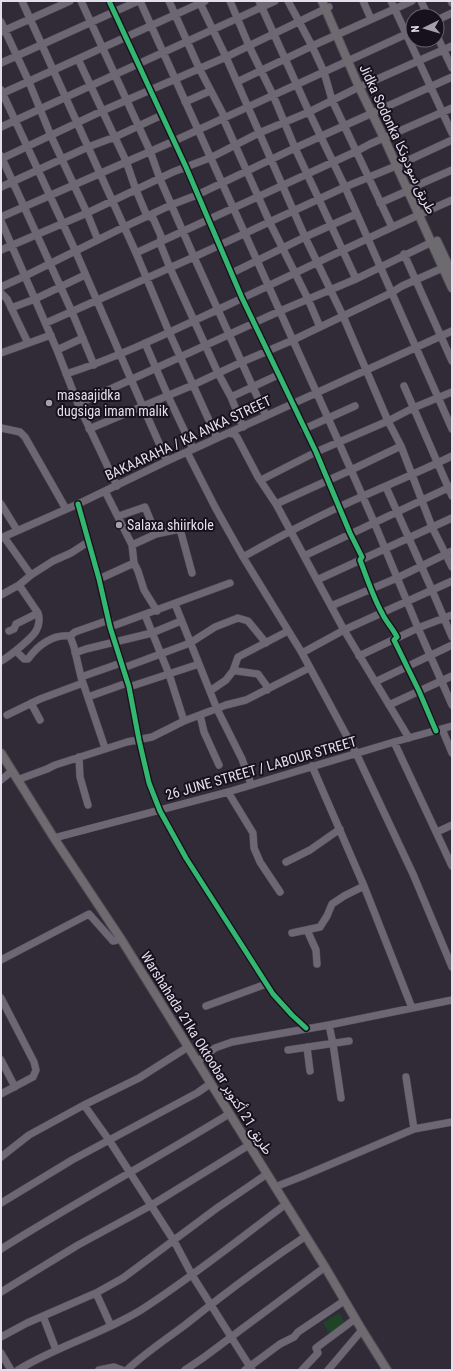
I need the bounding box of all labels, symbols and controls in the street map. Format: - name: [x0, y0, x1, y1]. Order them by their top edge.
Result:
- north arrow: [405, 8, 445, 48]
- text: N: [409, 25, 422, 33]
- street label: Jidka Sodonka طريق سودونكا: [354, 62, 440, 217]
- place label: masaajidka dugsiga imam malik: [57, 387, 169, 419]
- street label: BAKAARAHA / KA ANKA STREET: [102, 392, 274, 484]
- marker: masaajidka dugsiga imam malik: [44, 398, 54, 408]
- place label: Salaxa shiirkole: [127, 517, 214, 533]
- marker: Salaxa shiirkole: [114, 520, 124, 530]
- street label: 26 JUNE STREET / LABOUR STREET: [164, 733, 358, 803]
- street label: Warshahada 21ka Oktoobar طريق 21 أكتوبر: [136, 948, 277, 1158]

